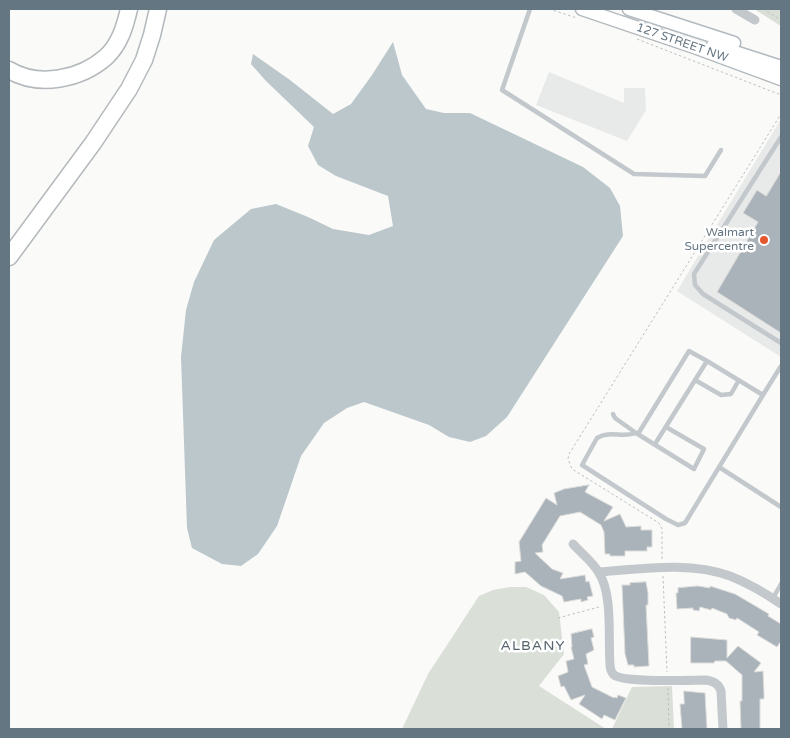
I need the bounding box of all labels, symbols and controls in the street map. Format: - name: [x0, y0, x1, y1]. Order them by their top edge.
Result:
- street label: 127 STREET NW: [634, 21, 730, 65]
- place label: Walmart Supercentre: [685, 226, 754, 254]
- marker: Walmart Supercentre: [758, 234, 770, 246]
- district label: ALBANY: [500, 638, 566, 654]

